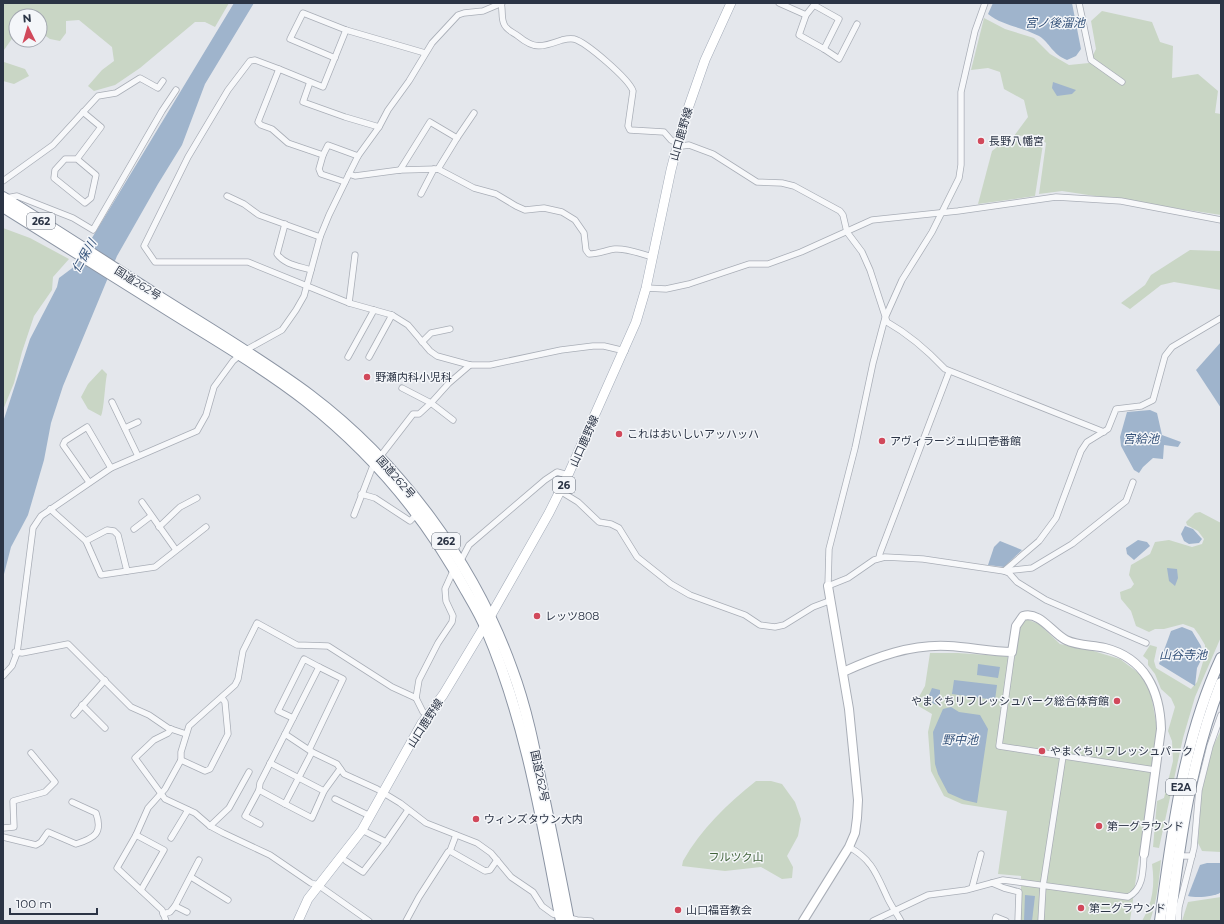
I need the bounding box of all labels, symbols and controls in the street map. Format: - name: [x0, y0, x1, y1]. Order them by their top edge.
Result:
- north arrow: [8, 8, 48, 48]
- text: N: [22, 11, 32, 25]
- water label: 宮ノ後溜池: [1025, 15, 1086, 30]
- street label: 山口鹿野線: [667, 106, 695, 162]
- place label: 長野八幡宮: [989, 134, 1044, 148]
- marker: 長野八幡宮: [976, 136, 986, 146]
- road number: 262: [27, 213, 55, 229]
- water label: 仁保川: [68, 235, 100, 275]
- street label: 国道262号: [112, 263, 164, 303]
- place label: 野瀬内科小児科: [375, 370, 452, 384]
- marker: 野瀬内科小児科: [362, 372, 372, 382]
- street label: 山口鹿野線: [566, 413, 602, 469]
- place label: これはおいしいアッハッハ: [627, 427, 759, 441]
- marker: これはおいしいアッハッハ: [614, 429, 624, 439]
- water label: 宮給池: [1123, 431, 1160, 446]
- place label: アヴィラージュ山口壱番館: [890, 434, 1021, 448]
- marker: アヴィラージュ山口壱番館: [877, 436, 887, 446]
- street label: 国道262号: [374, 453, 418, 501]
- road number: 26: [553, 477, 575, 493]
- road number: 262: [432, 533, 460, 549]
- place label: レッツ808: [545, 609, 599, 623]
- marker: レッツ808: [532, 611, 542, 621]
- water label: 山谷寺池: [1159, 647, 1208, 662]
- place label: やまぐちリフレッシュパーク総合体育館: [911, 694, 1109, 708]
- street label: 山口鹿野線: [404, 696, 446, 750]
- marker: やまぐちリフレッシュパーク総合体育館: [1112, 696, 1122, 706]
- water label: 野中池: [942, 732, 979, 747]
- place label: やまぐちリフレッシュパーク: [1050, 744, 1193, 758]
- marker: やまぐちリフレッシュパーク: [1037, 746, 1047, 756]
- street label: 国道262号: [528, 749, 552, 803]
- road number: E2A: [1166, 779, 1196, 795]
- place label: ウィンズタウン大内: [484, 812, 583, 826]
- marker: ウィンズタウン大内: [471, 814, 481, 824]
- place label: 第一グラウンド: [1107, 819, 1184, 833]
- marker: 第一グラウンド: [1094, 821, 1104, 831]
- park label: フルツク山: [709, 850, 764, 864]
- scale bar: [10, 890, 97, 916]
- text: 100 m: [16, 896, 52, 911]
- place label: 第二グラウンド: [1089, 901, 1166, 915]
- place label: 山口福音教会: [686, 903, 752, 917]
- marker: 第二グラウンド: [1076, 903, 1086, 913]
- marker: 山口福音教会: [673, 905, 683, 915]

